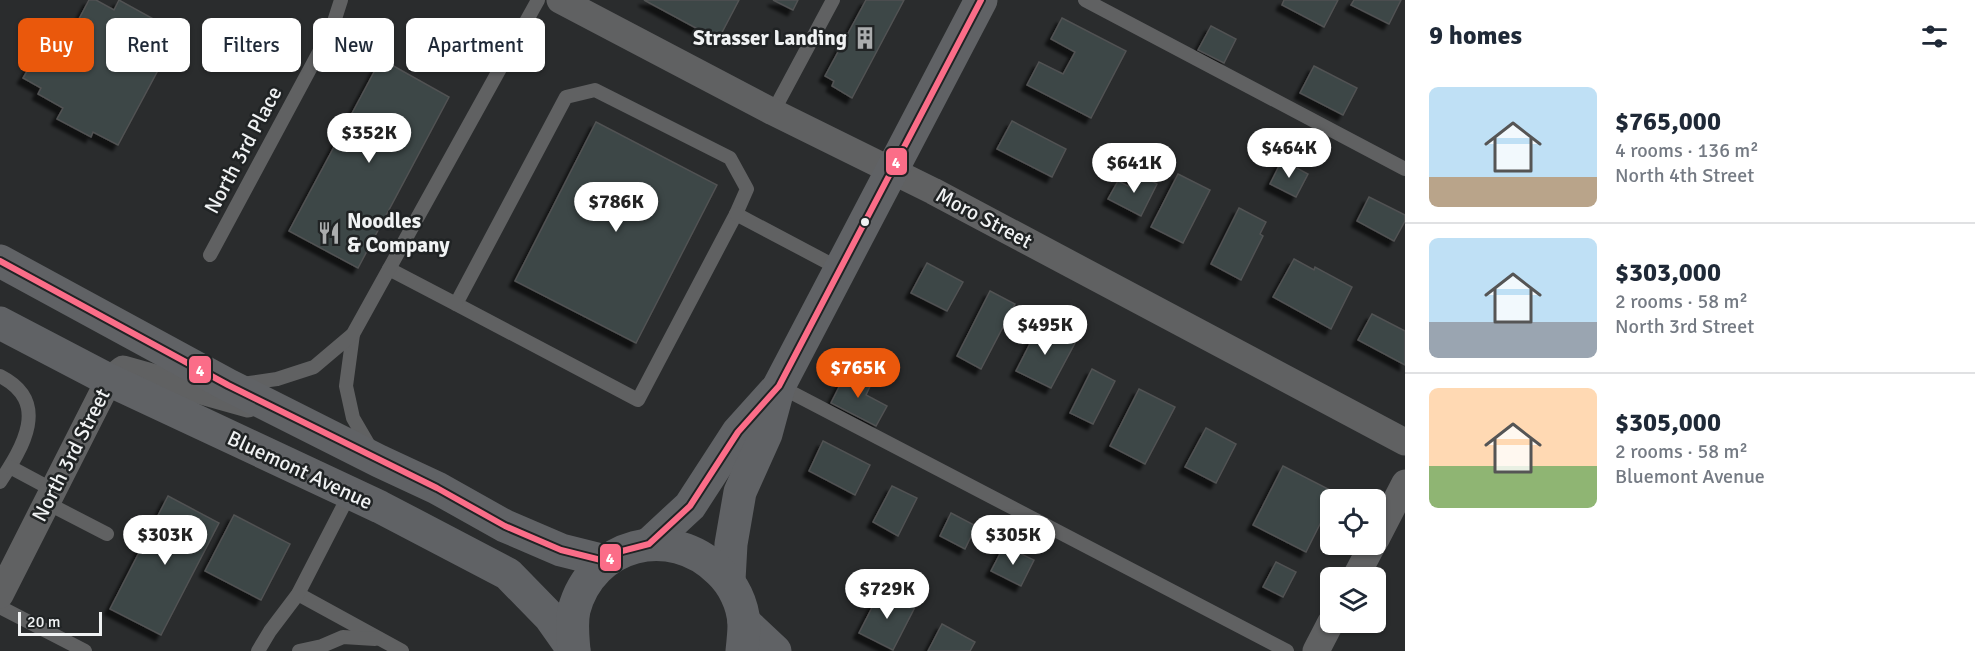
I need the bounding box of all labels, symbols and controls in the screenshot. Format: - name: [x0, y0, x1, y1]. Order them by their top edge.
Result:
- chip: Buy: [18, 18, 94, 72]
- chip: Rent: [106, 18, 190, 72]
- chip: Filters: [202, 18, 301, 72]
- chip: New: [313, 18, 394, 72]
- chip: Apartment: [406, 18, 545, 72]
- text: 9 homes: [1429, 20, 1522, 52]
- icon: filters: [1918, 20, 1951, 53]
- place label: Strasser Landing: [693, 25, 847, 51]
- building icon: Strasser Landing: [852, 25, 878, 51]
- street label: North 3rd Place: [199, 82, 287, 218]
- text: $765,000: [1615, 106, 1721, 138]
- icon: home: [1477, 111, 1549, 183]
- pin: $352K: [327, 113, 411, 164]
- text: $352K: [341, 120, 397, 145]
- pin: $464K: [1247, 128, 1331, 179]
- text: $464K: [1261, 135, 1317, 160]
- text: 4 rooms · 136 m²: [1615, 138, 1759, 163]
- pin: $641K: [1092, 143, 1176, 194]
- line badge: 4: [885, 147, 908, 176]
- text: $641K: [1106, 150, 1162, 175]
- text: 4: [892, 153, 901, 173]
- text: North 4th Street: [1615, 163, 1754, 188]
- pin: $786K: [574, 182, 658, 233]
- street label: Moro Street: [931, 182, 1037, 254]
- text: $786K: [588, 189, 644, 214]
- place label: Noodles & Company: [347, 208, 450, 258]
- unlabelled marker: [859, 216, 871, 228]
- restaurant icon: Noodles & Company: [316, 220, 342, 246]
- text: $303,000: [1615, 257, 1721, 289]
- icon: home: [1477, 262, 1549, 334]
- text: 2 rooms · 58 m²: [1615, 289, 1748, 314]
- pin: $495K: [1003, 305, 1087, 356]
- text: $495K: [1017, 312, 1073, 337]
- text: North 3rd Street: [1615, 314, 1754, 339]
- pin: $765K: [816, 348, 900, 399]
- line badge: 4: [188, 355, 212, 384]
- text: $765K: [830, 355, 886, 380]
- text: 4: [196, 361, 205, 381]
- street label: North 3rd Street: [26, 384, 116, 526]
- text: $305,000: [1615, 407, 1721, 439]
- icon: home: [1477, 412, 1549, 484]
- street label: Bluemont Avenue: [223, 425, 377, 515]
- text: 2 rooms · 58 m²: [1615, 439, 1748, 464]
- text: Bluemont Avenue: [1615, 464, 1765, 489]
- map controls: [1320, 489, 1386, 633]
- button: locate: [1320, 489, 1386, 555]
- pin: $303K: [123, 515, 207, 566]
- pin: $305K: [971, 515, 1055, 566]
- text: $303K: [137, 522, 193, 547]
- text: $305K: [985, 522, 1041, 547]
- line badge: 4: [599, 543, 622, 572]
- text: 4: [606, 549, 615, 569]
- button: layers: [1320, 567, 1386, 633]
- pin: $729K: [845, 569, 929, 620]
- text: $729K: [859, 576, 915, 601]
- scale bar: [18, 609, 102, 636]
- text: 20 m: [27, 612, 61, 632]

